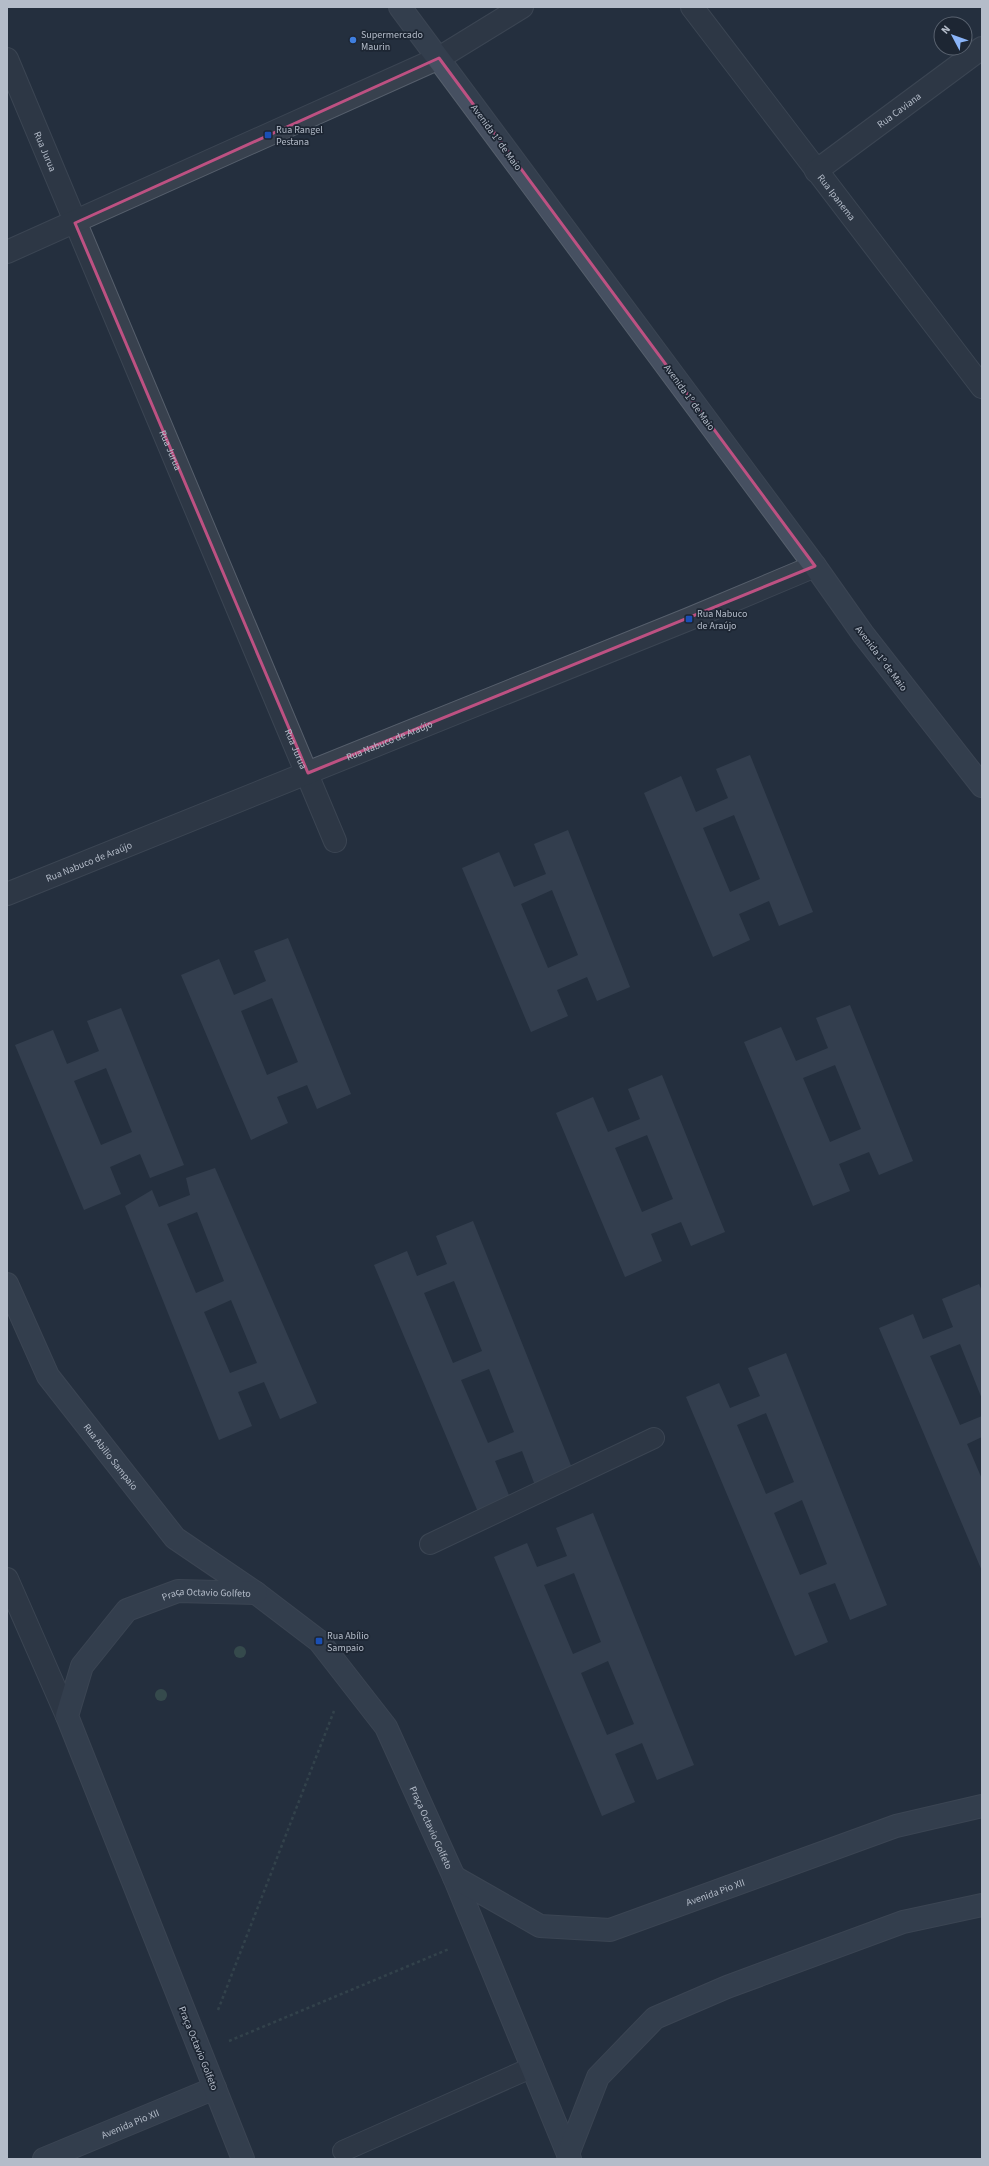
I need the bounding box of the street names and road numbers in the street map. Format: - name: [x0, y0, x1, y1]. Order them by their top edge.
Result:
- street label: Rua Caviana: [874, 89, 924, 131]
- street label: Avenida 1º de Maio: [467, 102, 525, 174]
- street label: Rua Jurua: [30, 129, 59, 174]
- street label: Rua Ipanema: [814, 171, 858, 224]
- street label: Avenida 1º de Maio: [660, 362, 718, 434]
- street label: Rua Jurua: [155, 428, 185, 473]
- street label: Avenida 1º de Maio: [852, 623, 911, 694]
- street label: Rua Nabuco de Araújo: [344, 717, 435, 765]
- street label: Rua Jurua: [281, 727, 310, 771]
- street label: Rua Nabuco de Araújo: [44, 838, 134, 886]
- street label: Rua Abilio Sampaio: [80, 1421, 141, 1493]
- street label: Praça Octavio Golfeto: [160, 1585, 251, 1604]
- street label: Praça Octavio Golfeto: [406, 1784, 456, 1872]
- street label: Avenida Pio XII: [684, 1876, 747, 1910]
- street label: Praça Octavio Golfeto: [175, 2004, 221, 2093]
- street label: Avenida Pio XII: [99, 2106, 161, 2143]

